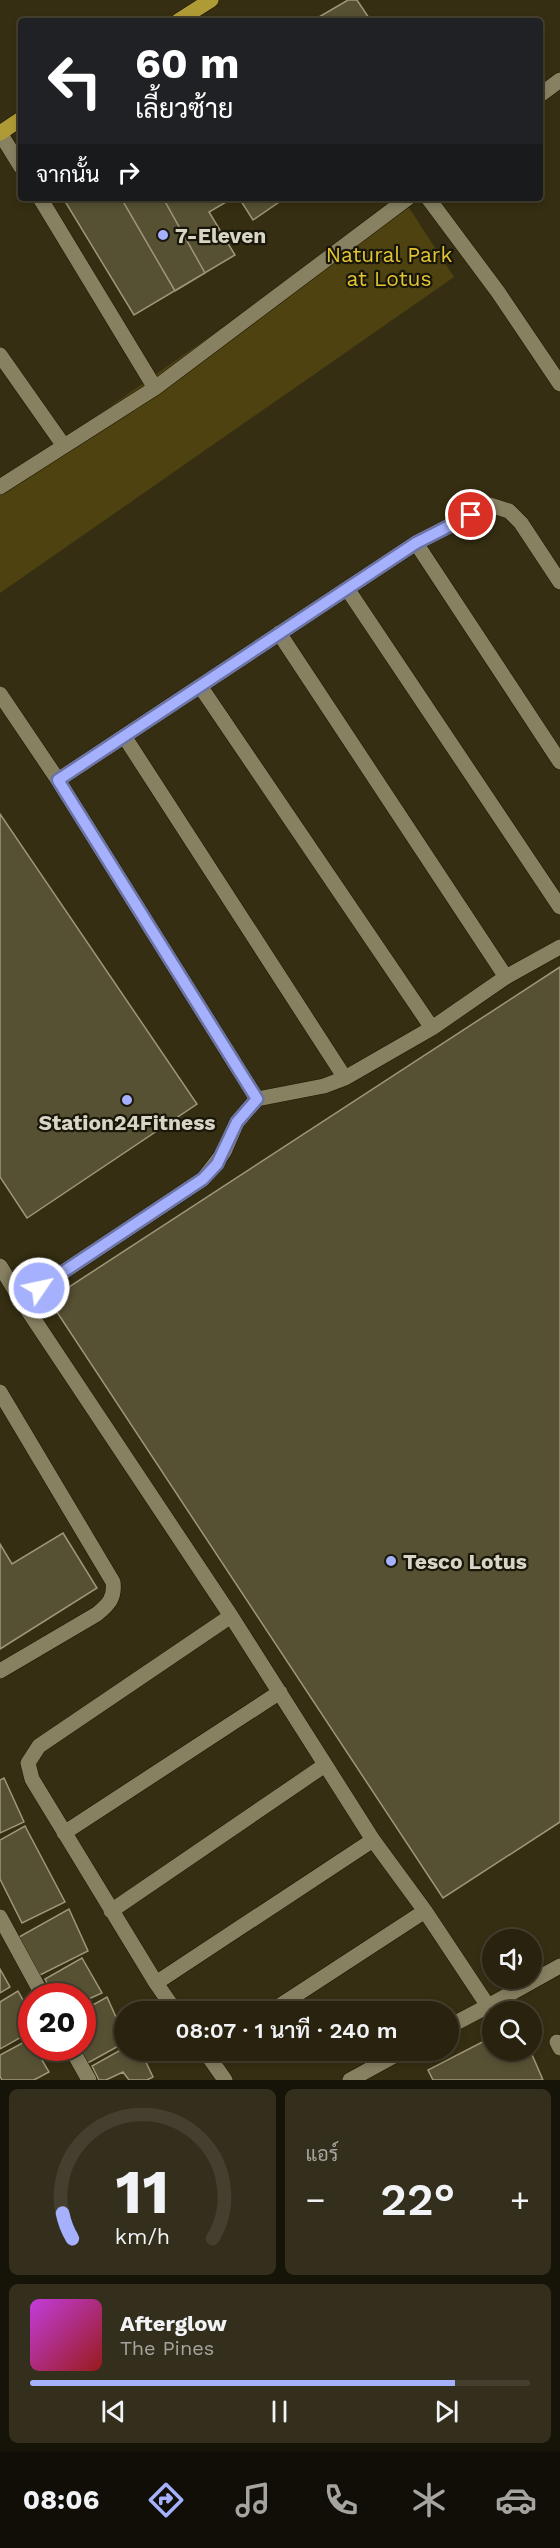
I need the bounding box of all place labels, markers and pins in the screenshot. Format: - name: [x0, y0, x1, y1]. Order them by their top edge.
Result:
- place label: 7-Eleven: [175, 223, 266, 248]
- marker: 7-Eleven: [156, 228, 170, 242]
- pin: [445, 489, 496, 540]
- marker: Station24Fitness: [120, 1093, 134, 1107]
- place label: Station24Fitness: [38, 1110, 216, 1135]
- place label: Tesco Lotus: [403, 1549, 527, 1574]
- marker: Tesco Lotus: [384, 1554, 398, 1568]

